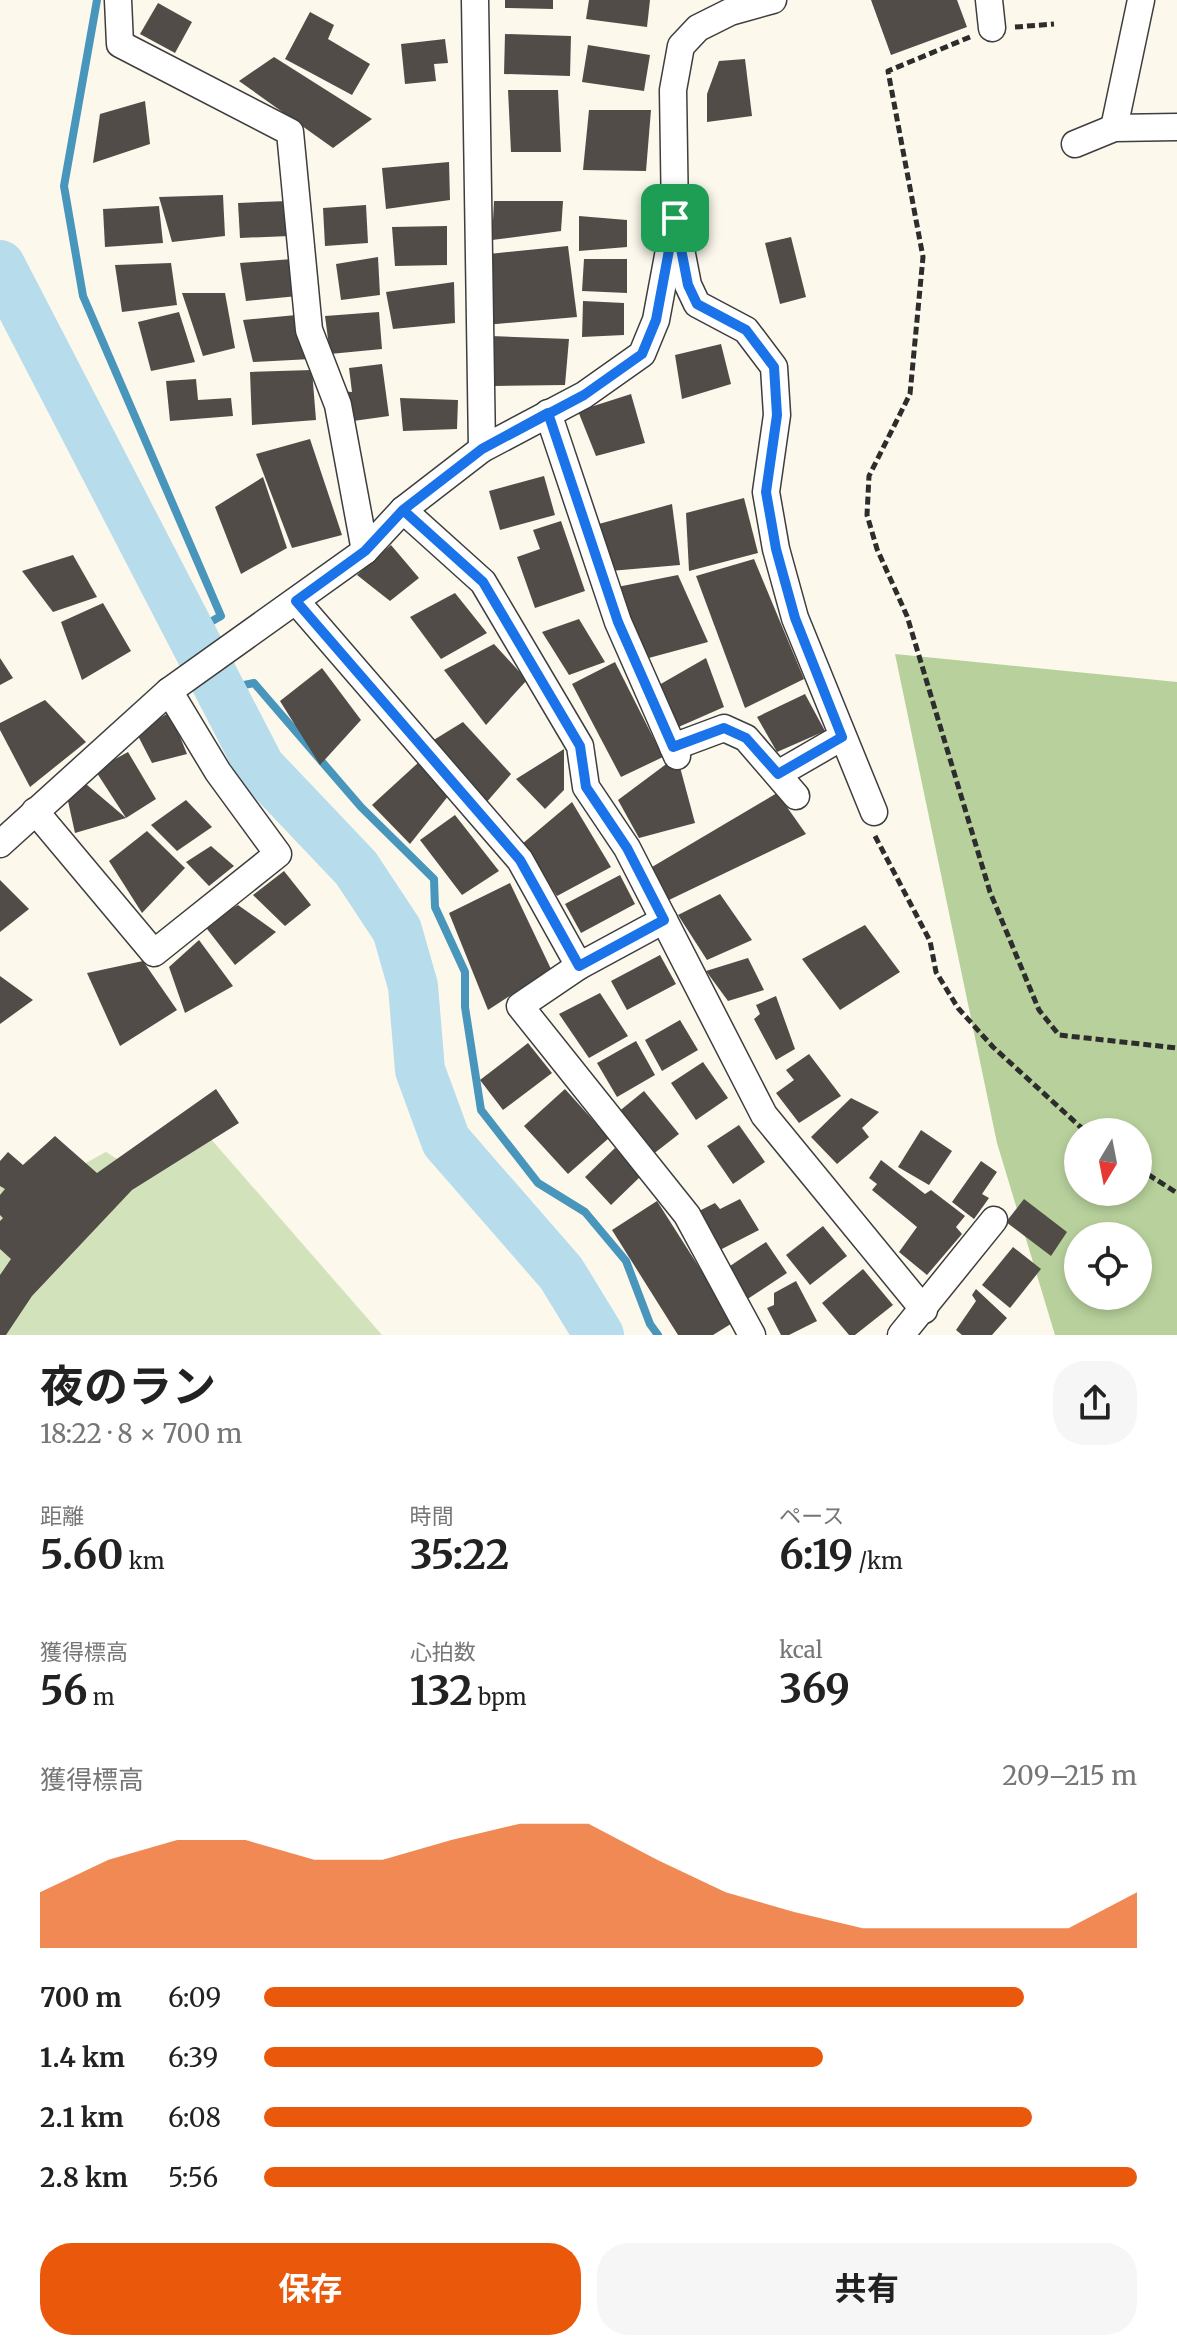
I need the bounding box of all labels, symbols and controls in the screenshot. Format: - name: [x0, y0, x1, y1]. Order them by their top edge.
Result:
- pin: [641, 184, 709, 252]
- icon: arrive: [653, 196, 697, 240]
- north arrow: [1064, 1118, 1152, 1206]
- map controls: [1064, 1118, 1152, 1310]
- button: locate: [1064, 1222, 1152, 1310]
- text: 夜のラン: [40, 1359, 216, 1414]
- button: share: [1053, 1361, 1137, 1445]
- text: 18:22 · 8 × 700 m: [40, 1417, 242, 1450]
- text: 距離: [40, 1502, 84, 1530]
- text: 時間: [410, 1502, 454, 1530]
- text: ペース: [779, 1502, 844, 1530]
- text: 5.60: [40, 1530, 123, 1580]
- text: 35:22: [410, 1530, 509, 1580]
- text: 6:19: [779, 1530, 853, 1580]
- text: km: [123, 1547, 164, 1575]
- text: /km: [853, 1547, 903, 1575]
- text: kcal: [779, 1636, 823, 1664]
- text: 獲得標高: [40, 1638, 128, 1666]
- text: 心拍数: [410, 1638, 476, 1666]
- text: 369: [779, 1664, 850, 1714]
- text: 56: [40, 1666, 88, 1716]
- text: 132: [410, 1666, 473, 1716]
- text: m: [88, 1683, 115, 1711]
- text: bpm: [473, 1683, 527, 1711]
- text: 209–215 m: [1002, 1759, 1137, 1792]
- text: 獲得標高: [40, 1763, 144, 1796]
- text: 700 m: [40, 1981, 122, 2014]
- text: 6:09: [168, 1981, 221, 2014]
- text: 1.4 km: [40, 2041, 125, 2074]
- text: 6:39: [168, 2041, 218, 2074]
- text: 2.1 km: [40, 2101, 124, 2134]
- text: 6:08: [168, 2101, 221, 2134]
- text: 2.8 km: [40, 2161, 128, 2194]
- text: 5:56: [168, 2161, 218, 2194]
- button: 保存: [40, 2243, 581, 2335]
- button: 共有: [597, 2243, 1137, 2335]

